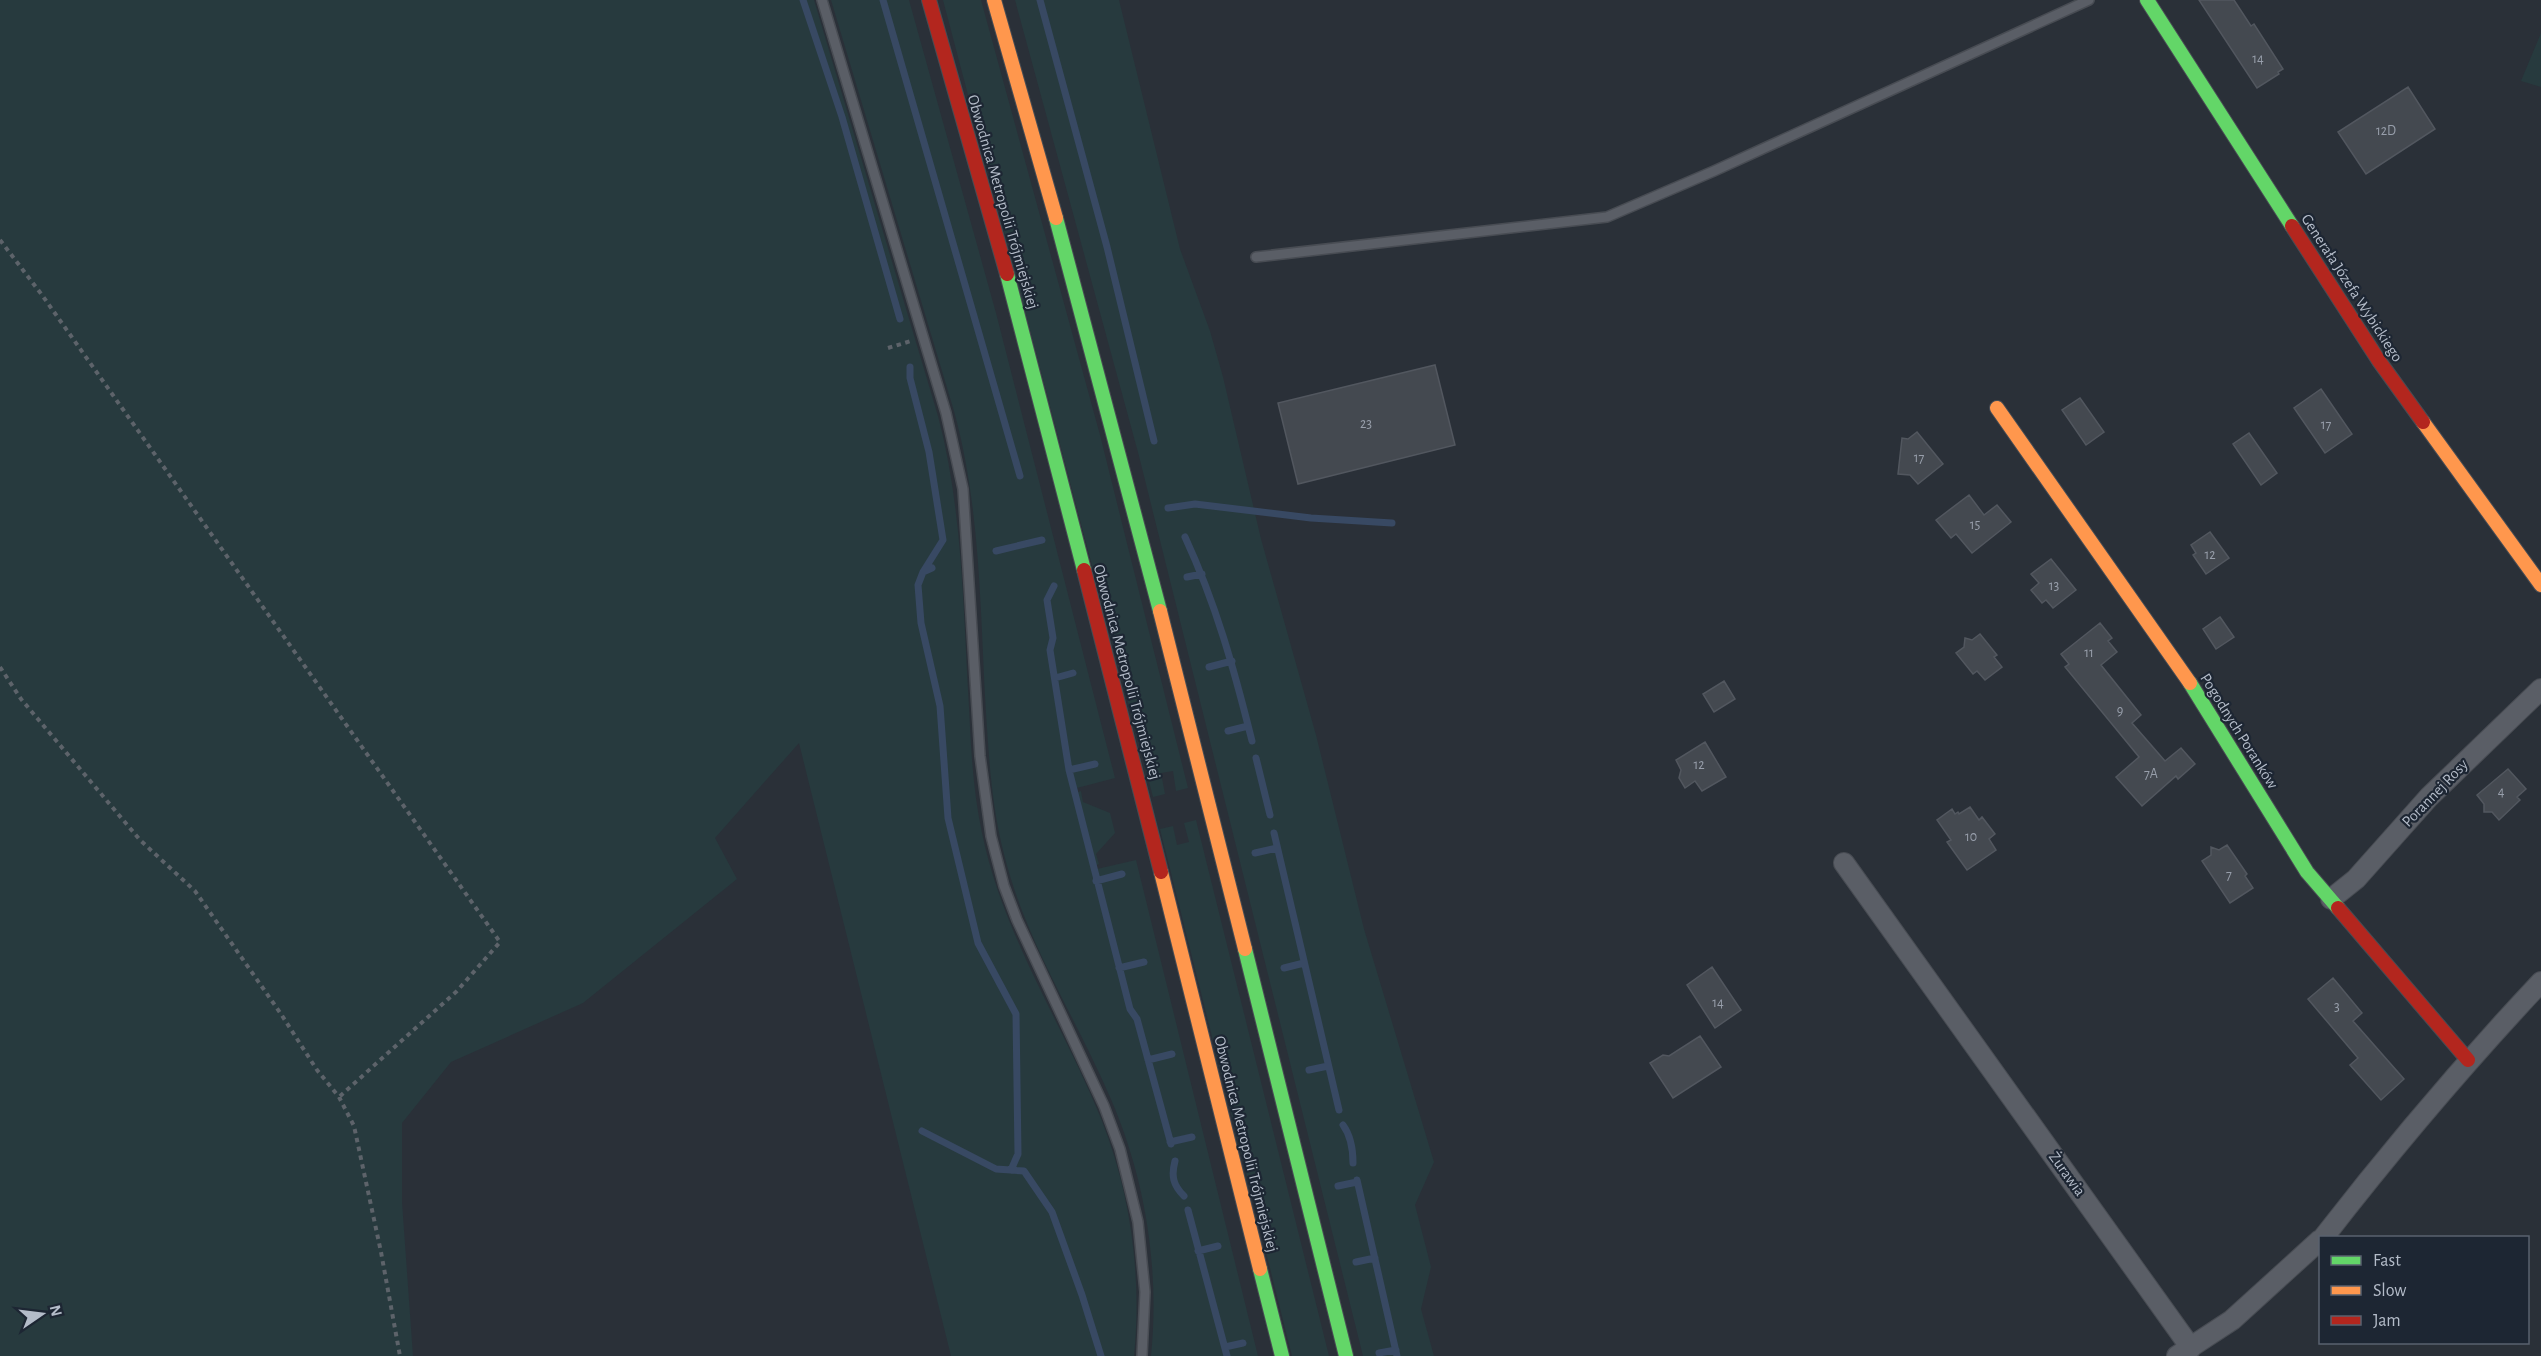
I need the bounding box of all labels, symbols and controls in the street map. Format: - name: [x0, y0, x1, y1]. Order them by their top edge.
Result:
- house number: 14: [2252, 52, 2264, 66]
- street label: Obwodnica Metropolii Trójmiejskiej: [964, 93, 1041, 311]
- house number: 12D: [2376, 124, 2396, 138]
- street label: Generała Józefa Wybickiego: [2297, 211, 2406, 365]
- house number: 23: [1360, 417, 1372, 431]
- house number: 17: [2321, 418, 2331, 432]
- house number: 17: [1914, 451, 1924, 465]
- house number: 15: [1970, 518, 1980, 532]
- house number: 12: [2204, 548, 2216, 562]
- street label: Obwodnica Metropolii Trójmiejskiej: [1090, 563, 1163, 782]
- house number: 13: [2049, 579, 2060, 593]
- house number: 11: [2084, 646, 2094, 660]
- street label: Pogodnych Poranków: [2196, 671, 2281, 792]
- house number: 9: [2117, 704, 2123, 718]
- street label: Porannej Rosy: [2399, 756, 2472, 831]
- house number: 12: [1693, 758, 1705, 772]
- house number: 7A: [2144, 767, 2158, 781]
- house number: 4: [2498, 785, 2505, 799]
- house number: 10: [1965, 830, 1977, 844]
- house number: 7: [2226, 868, 2232, 882]
- house number: 14: [1712, 996, 1724, 1010]
- house number: 3: [2334, 1000, 2340, 1014]
- street label: Obwodnica Metropolii Trójmiejskiej: [1210, 1034, 1281, 1254]
- street label: Żurawia: [2046, 1148, 2090, 1199]
- legend: [2319, 1236, 2529, 1344]
- text: Fast: [2373, 1252, 2401, 1270]
- text: Slow: [2373, 1282, 2406, 1300]
- north arrow: [12, 1284, 72, 1344]
- text: N: [46, 1303, 65, 1318]
- text: Jam: [2373, 1312, 2401, 1330]

